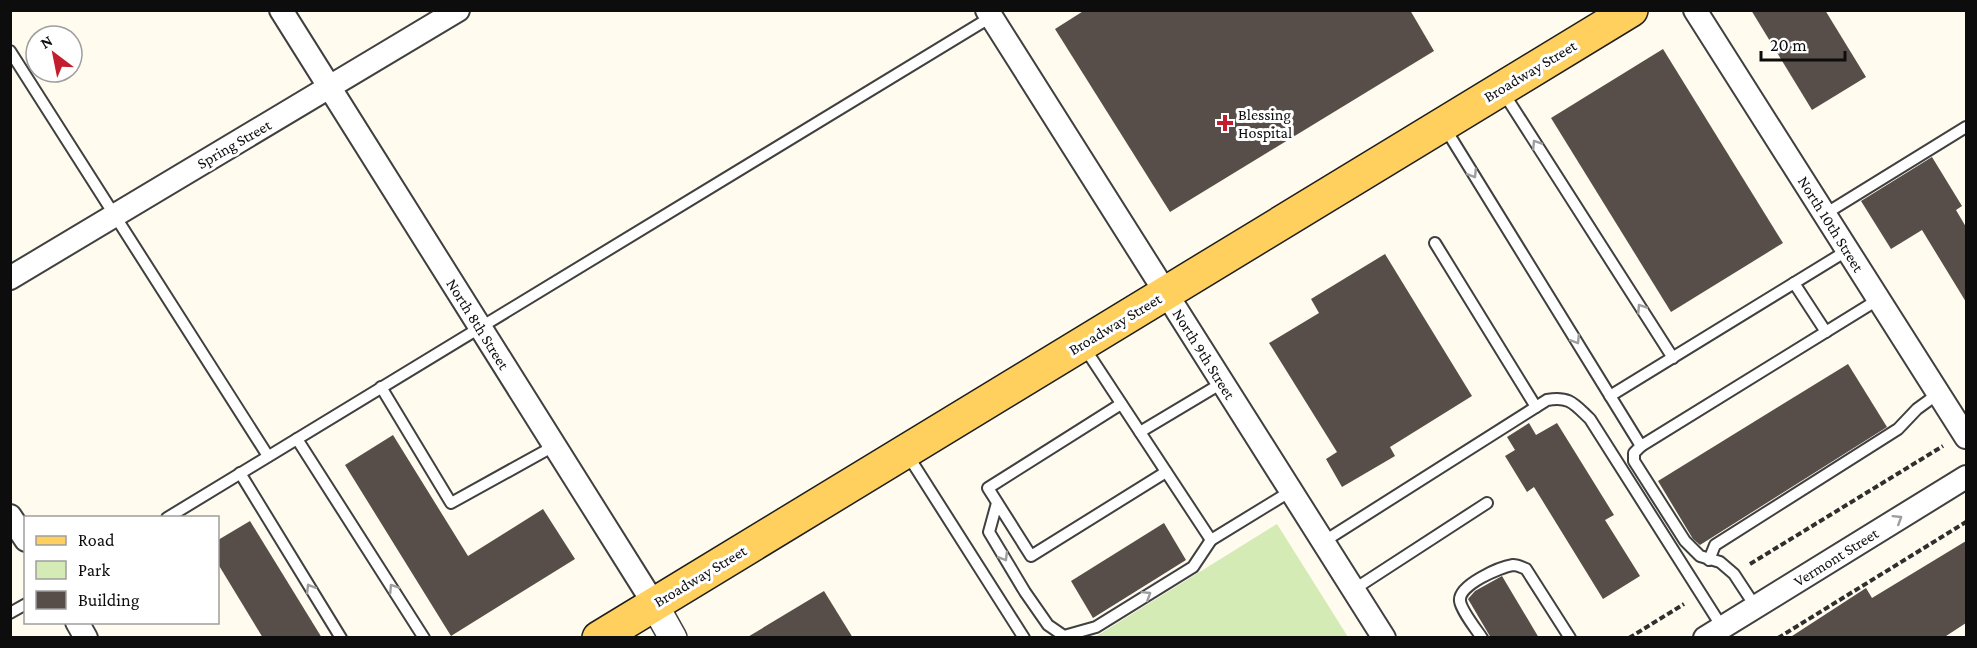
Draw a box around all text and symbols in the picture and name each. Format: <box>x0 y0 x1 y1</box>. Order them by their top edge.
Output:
north arrow <box>24 24 84 84</box>
scale bar <box>1761 24 1845 62</box>
text: N <box>37 32 56 52</box>
text: 20 m <box>1770 35 1807 55</box>
street label: Broadway Street <box>1481 36 1580 106</box>
place label: Blessing Hospital <box>1238 106 1292 142</box>
marker: Blessing Hospital <box>1216 114 1234 132</box>
street label: Spring Street <box>194 116 275 173</box>
one-way arrow <box>1532 140 1544 150</box>
one-way arrow <box>1466 168 1477 179</box>
street label: North 10th Street <box>1795 173 1868 276</box>
street label: North 8th Street <box>443 275 513 373</box>
street label: Broadway Street <box>1066 289 1165 359</box>
one-way arrow <box>1637 304 1649 314</box>
street label: North 9th Street <box>1169 306 1239 403</box>
one-way arrow <box>1568 334 1580 344</box>
one-way arrow <box>1892 514 1902 526</box>
legend <box>24 516 219 624</box>
street label: Vermont Street <box>1791 524 1882 590</box>
text: Road <box>78 530 115 550</box>
street label: Broadway Street <box>651 541 750 611</box>
one-way arrow <box>997 551 1008 561</box>
text: Park <box>78 560 110 580</box>
one-way arrow <box>305 584 317 594</box>
one-way arrow <box>388 584 400 594</box>
text: Building <box>78 590 140 610</box>
one-way arrow <box>1141 590 1151 602</box>

